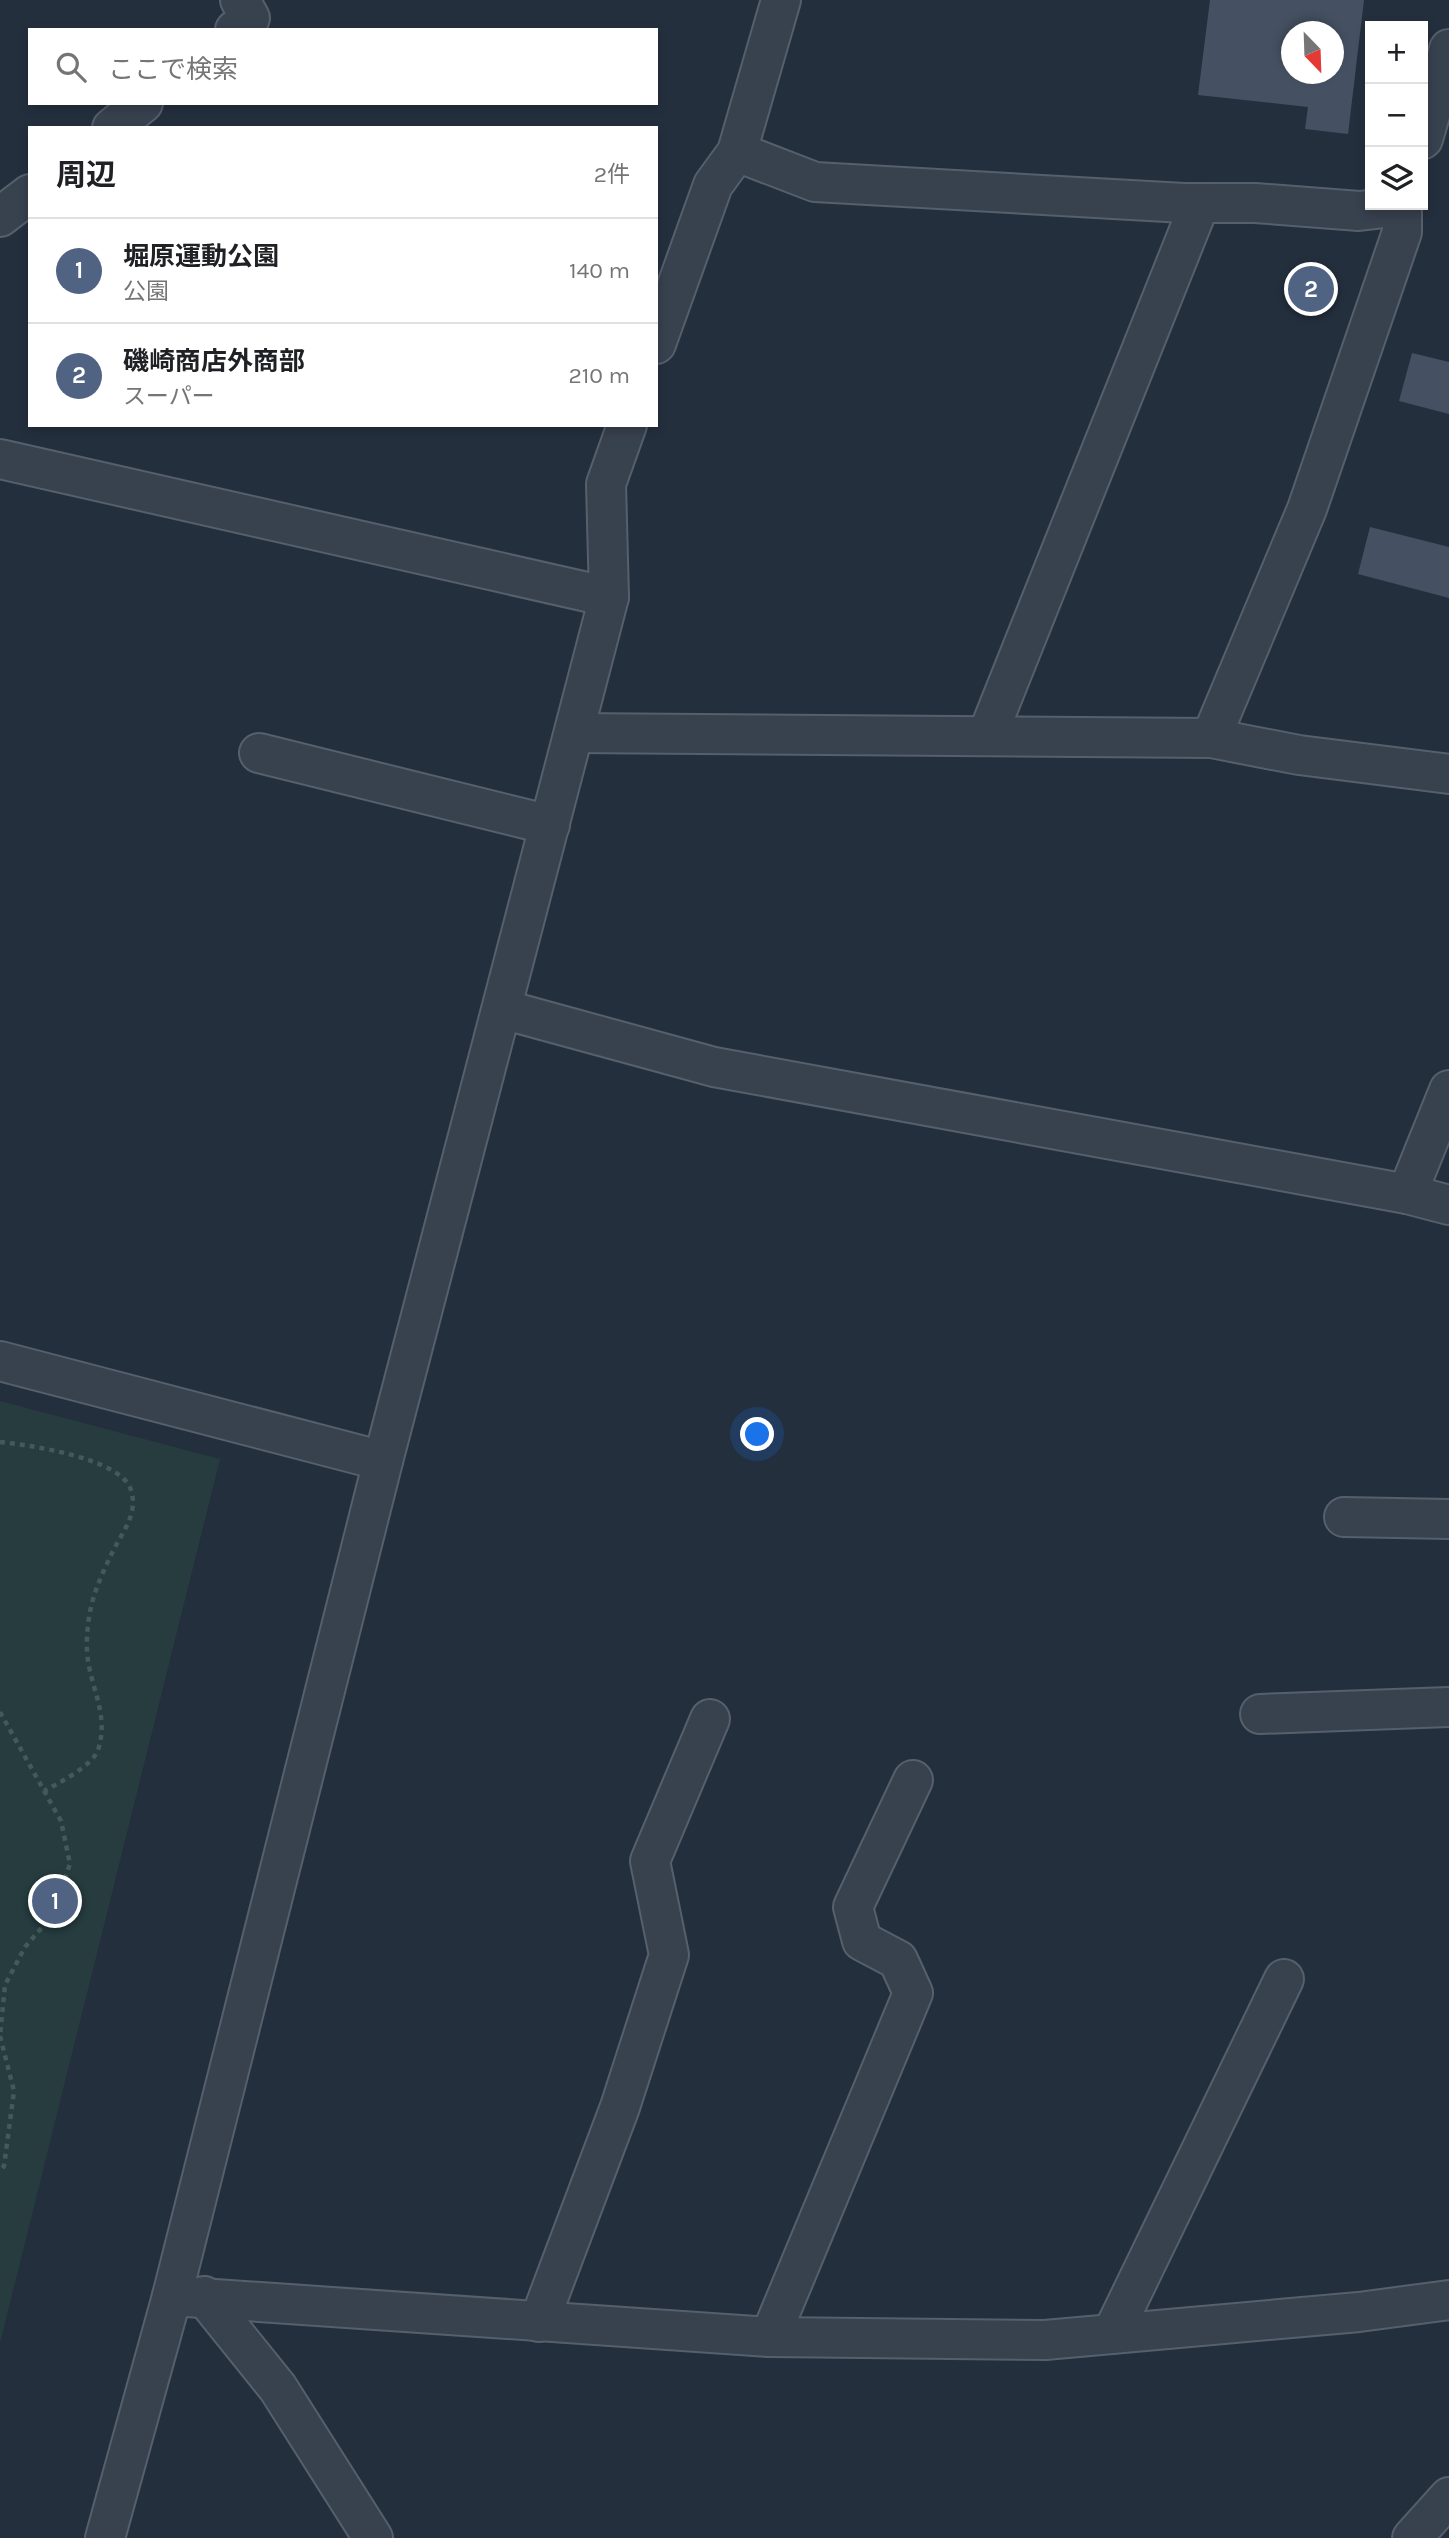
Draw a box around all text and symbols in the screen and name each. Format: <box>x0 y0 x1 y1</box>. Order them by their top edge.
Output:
north arrow <box>1281 21 1344 84</box>
map controls <box>1365 21 1428 210</box>
button: + <box>1365 21 1428 84</box>
search box <box>28 28 658 105</box>
icon: search <box>52 48 90 86</box>
text: ここで検索 <box>108 54 238 85</box>
button: − <box>1365 84 1428 147</box>
button: layers <box>1365 147 1428 210</box>
text: 周辺 <box>56 157 116 193</box>
text: 2件 <box>594 161 630 188</box>
text: 堀原運動公園 <box>123 241 279 272</box>
text: 1 <box>75 257 83 284</box>
text: 140 m <box>569 257 630 284</box>
pin: 2 <box>1288 263 1334 315</box>
text: 公園 <box>123 278 169 305</box>
text: 磯崎商店外商部 <box>123 346 305 377</box>
text: 2 <box>72 362 86 389</box>
text: 210 m <box>568 362 630 389</box>
text: スーパー <box>123 383 215 410</box>
your location <box>740 1417 774 1451</box>
pin: 1 <box>32 1875 78 1927</box>

